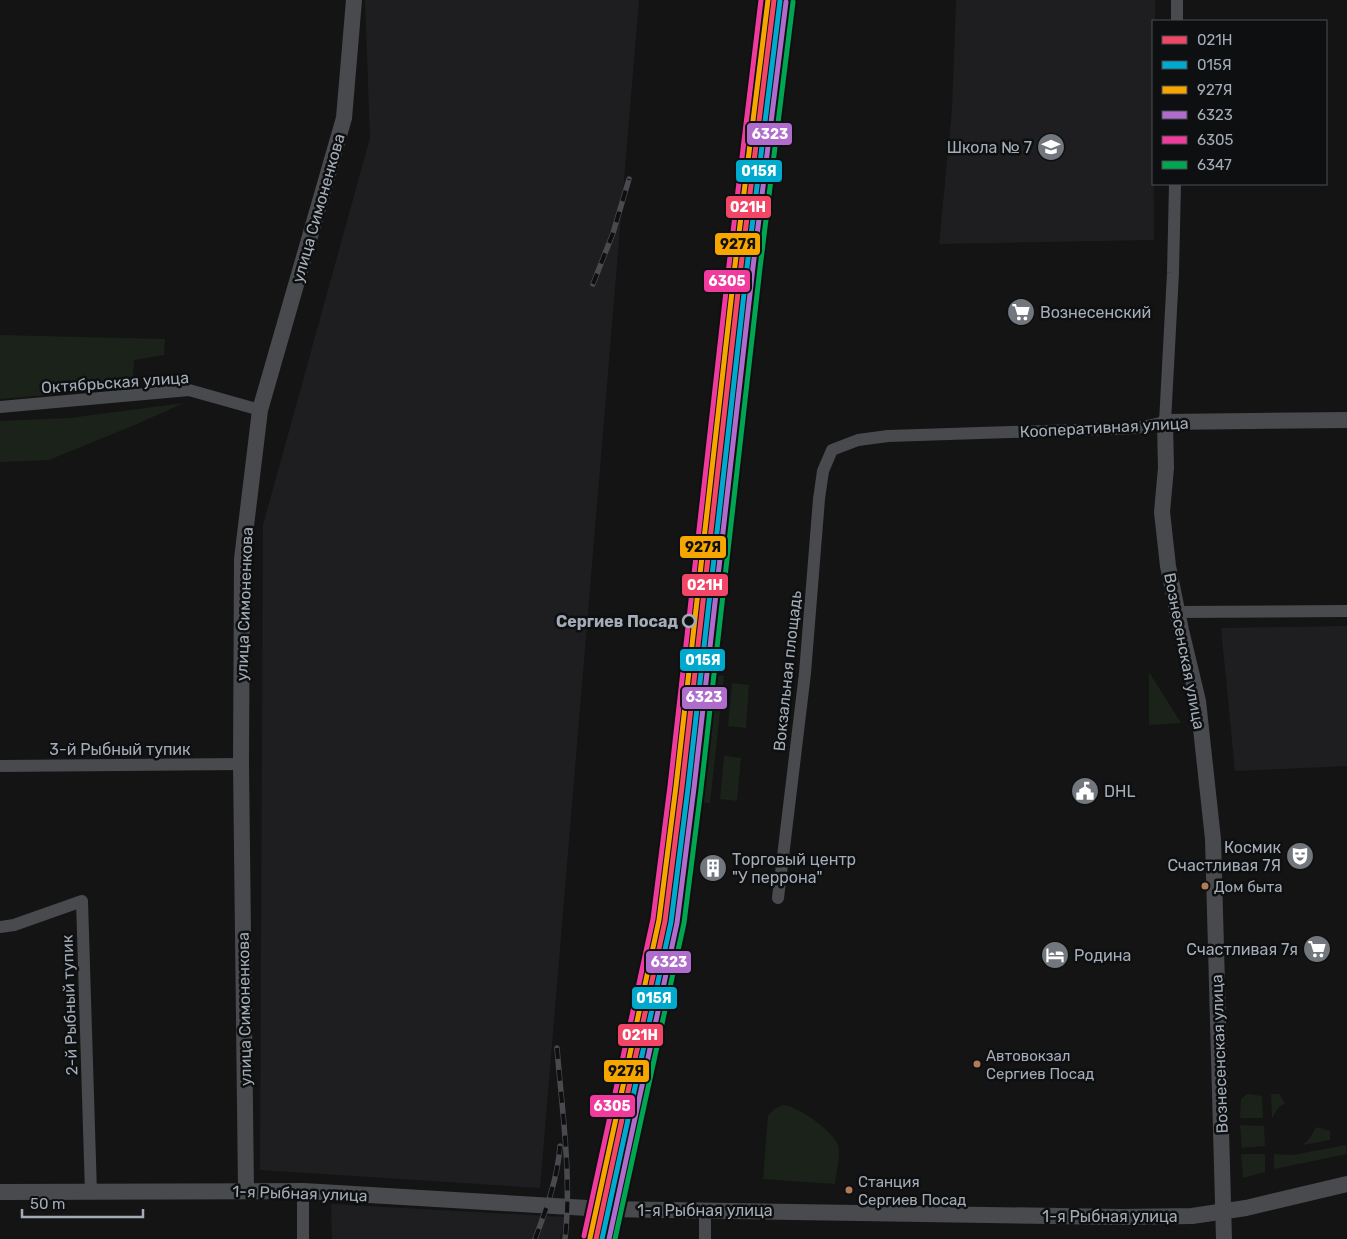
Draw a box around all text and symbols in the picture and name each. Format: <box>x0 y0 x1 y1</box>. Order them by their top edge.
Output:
legend <box>1152 20 1327 185</box>
text: 021Н <box>1197 31 1232 49</box>
text: 015Я <box>1197 56 1232 74</box>
text: 927Я <box>1197 81 1232 99</box>
text: 6323 <box>1197 106 1233 124</box>
line badge: 6323 <box>746 122 793 146</box>
text: 6323 <box>752 126 788 143</box>
street label: улица Симоненкова <box>288 131 349 285</box>
text: 6305 <box>1197 131 1234 149</box>
school or university icon: Школа № 7 <box>1036 132 1066 162</box>
place label: Школа № 7 <box>947 138 1032 157</box>
text: 6347 <box>1197 156 1232 174</box>
line badge: 015Я <box>735 159 783 183</box>
text: 015Я <box>741 163 777 180</box>
line badge: 021Н <box>725 195 772 219</box>
text: 021Н <box>730 199 766 216</box>
line badge: 927Я <box>714 232 761 256</box>
text: 927Я <box>720 236 756 253</box>
line badge: 6305 <box>703 269 751 293</box>
text: 6305 <box>709 273 745 290</box>
supermarket icon: Вознесенский <box>1006 297 1036 327</box>
place label: Вознесенский <box>1040 303 1151 322</box>
street label: Октябрьская улица <box>41 368 190 397</box>
street label: Кооперативная улица <box>1019 414 1189 441</box>
street label: улица Симоненкова <box>232 527 257 681</box>
line badge: 927Я <box>679 535 727 559</box>
text: 927Я <box>685 539 721 556</box>
street label: Вознесенская улица <box>1160 571 1209 731</box>
line badge: 021Н <box>681 573 729 597</box>
text: 021Н <box>687 577 723 594</box>
street label: Вокзальная площадь <box>770 590 805 752</box>
place label: Сергиев Посад <box>556 612 678 631</box>
marker: Сергиев Посад <box>682 614 696 628</box>
line badge: 015Я <box>679 648 726 672</box>
text: 015Я <box>685 652 721 669</box>
line badge: 6323 <box>681 686 728 710</box>
text: 6323 <box>686 689 722 706</box>
street label: 3-й Рыбный тупик <box>49 740 191 759</box>
public building icon: DHL <box>1070 776 1100 806</box>
place label: DHL <box>1104 782 1135 801</box>
place label: Космик Счастливая 7Я <box>1167 838 1281 875</box>
theatre icon: Космик Счастливая 7Я <box>1285 841 1315 871</box>
place label: Торговый центр "У перрона" <box>732 850 856 887</box>
building icon: Торговый центр "У перрона" <box>698 853 728 883</box>
place label: Дом быта <box>1214 878 1282 896</box>
marker: Дом быта <box>1200 881 1210 891</box>
street label: улица Симоненкова <box>234 932 255 1086</box>
street label: 2-й Рыбный тупик <box>58 934 81 1076</box>
supermarket icon: Счастливая 7я <box>1302 934 1332 964</box>
hotel icon: Родина <box>1040 940 1070 970</box>
place label: Счастливая 7я <box>1186 940 1298 959</box>
place label: Родина <box>1074 946 1131 965</box>
line badge: 6323 <box>645 950 692 974</box>
text: 6323 <box>651 954 687 971</box>
street label: Вознесенская улица <box>1207 974 1232 1134</box>
line badge: 015Я <box>631 986 678 1010</box>
text: 015Я <box>636 990 672 1007</box>
line badge: 021Н <box>617 1023 664 1047</box>
text: 021Н <box>622 1027 658 1044</box>
place label: Автовокзал Сергиев Посад <box>986 1047 1094 1083</box>
line badge: 927Я <box>603 1059 650 1083</box>
marker: Автовокзал Сергиев Посад <box>972 1059 982 1069</box>
text: 927Я <box>608 1063 644 1080</box>
line badge: 6305 <box>589 1094 636 1118</box>
text: 6305 <box>594 1098 630 1115</box>
place label: Станция Сергиев Посад <box>858 1173 966 1209</box>
street label: 1-я Рыбная улица <box>232 1182 368 1205</box>
marker: Станция Сергиев Посад <box>844 1185 854 1195</box>
scale bar <box>22 1186 144 1218</box>
text: 50 m <box>30 1195 65 1213</box>
street label: 1-я Рыбная улица <box>637 1201 773 1220</box>
street label: 1-я Рыбная улица <box>1042 1207 1178 1226</box>

